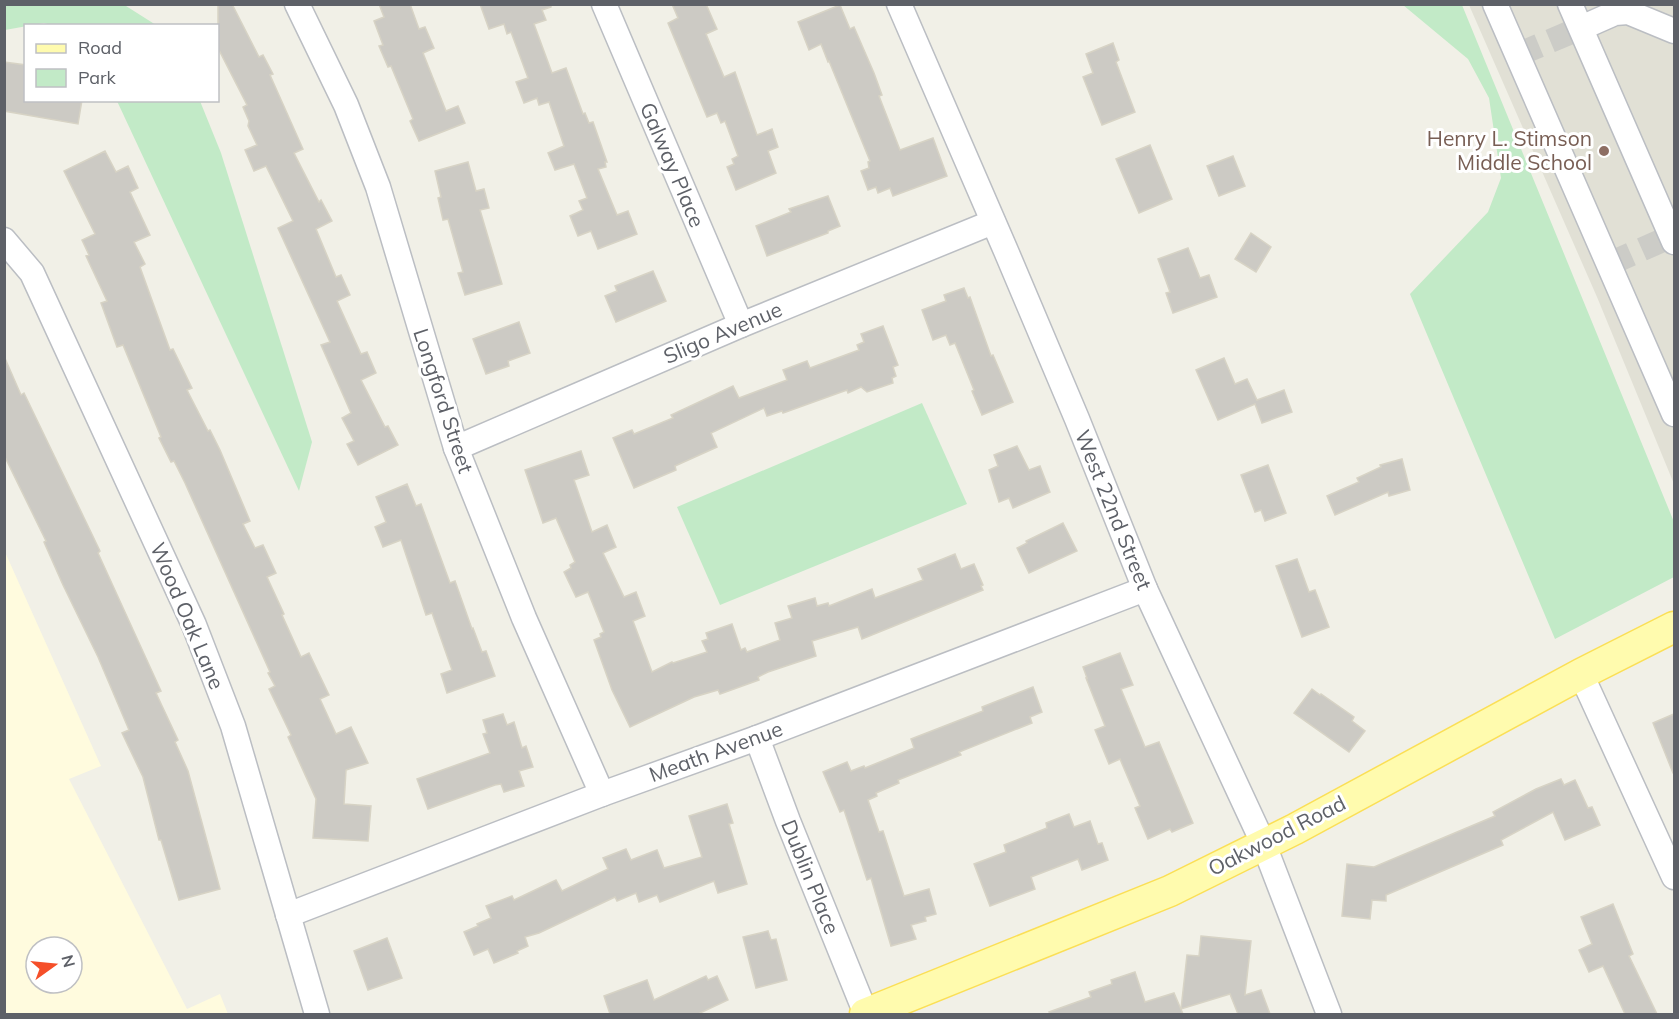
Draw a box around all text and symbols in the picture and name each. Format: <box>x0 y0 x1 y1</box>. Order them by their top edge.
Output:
legend <box>24 24 219 102</box>
text: Road <box>78 36 122 59</box>
text: Park <box>78 66 117 89</box>
street label: Galway Place <box>635 98 711 231</box>
place label: Henry L. Stimson Middle School <box>1427 125 1592 175</box>
marker: Henry L. Stimson Middle School <box>1597 144 1611 158</box>
street label: Sligo Avenue <box>659 295 786 369</box>
street label: Longford Street <box>408 325 480 476</box>
street label: West 22nd Street <box>1070 426 1158 593</box>
street label: Wood Oak Lane <box>145 538 231 693</box>
street label: Meath Avenue <box>645 715 786 787</box>
street label: Oakwood Road <box>1203 789 1350 881</box>
street label: Dublin Place <box>776 816 846 938</box>
north arrow <box>24 935 84 995</box>
text: N <box>57 953 80 970</box>

